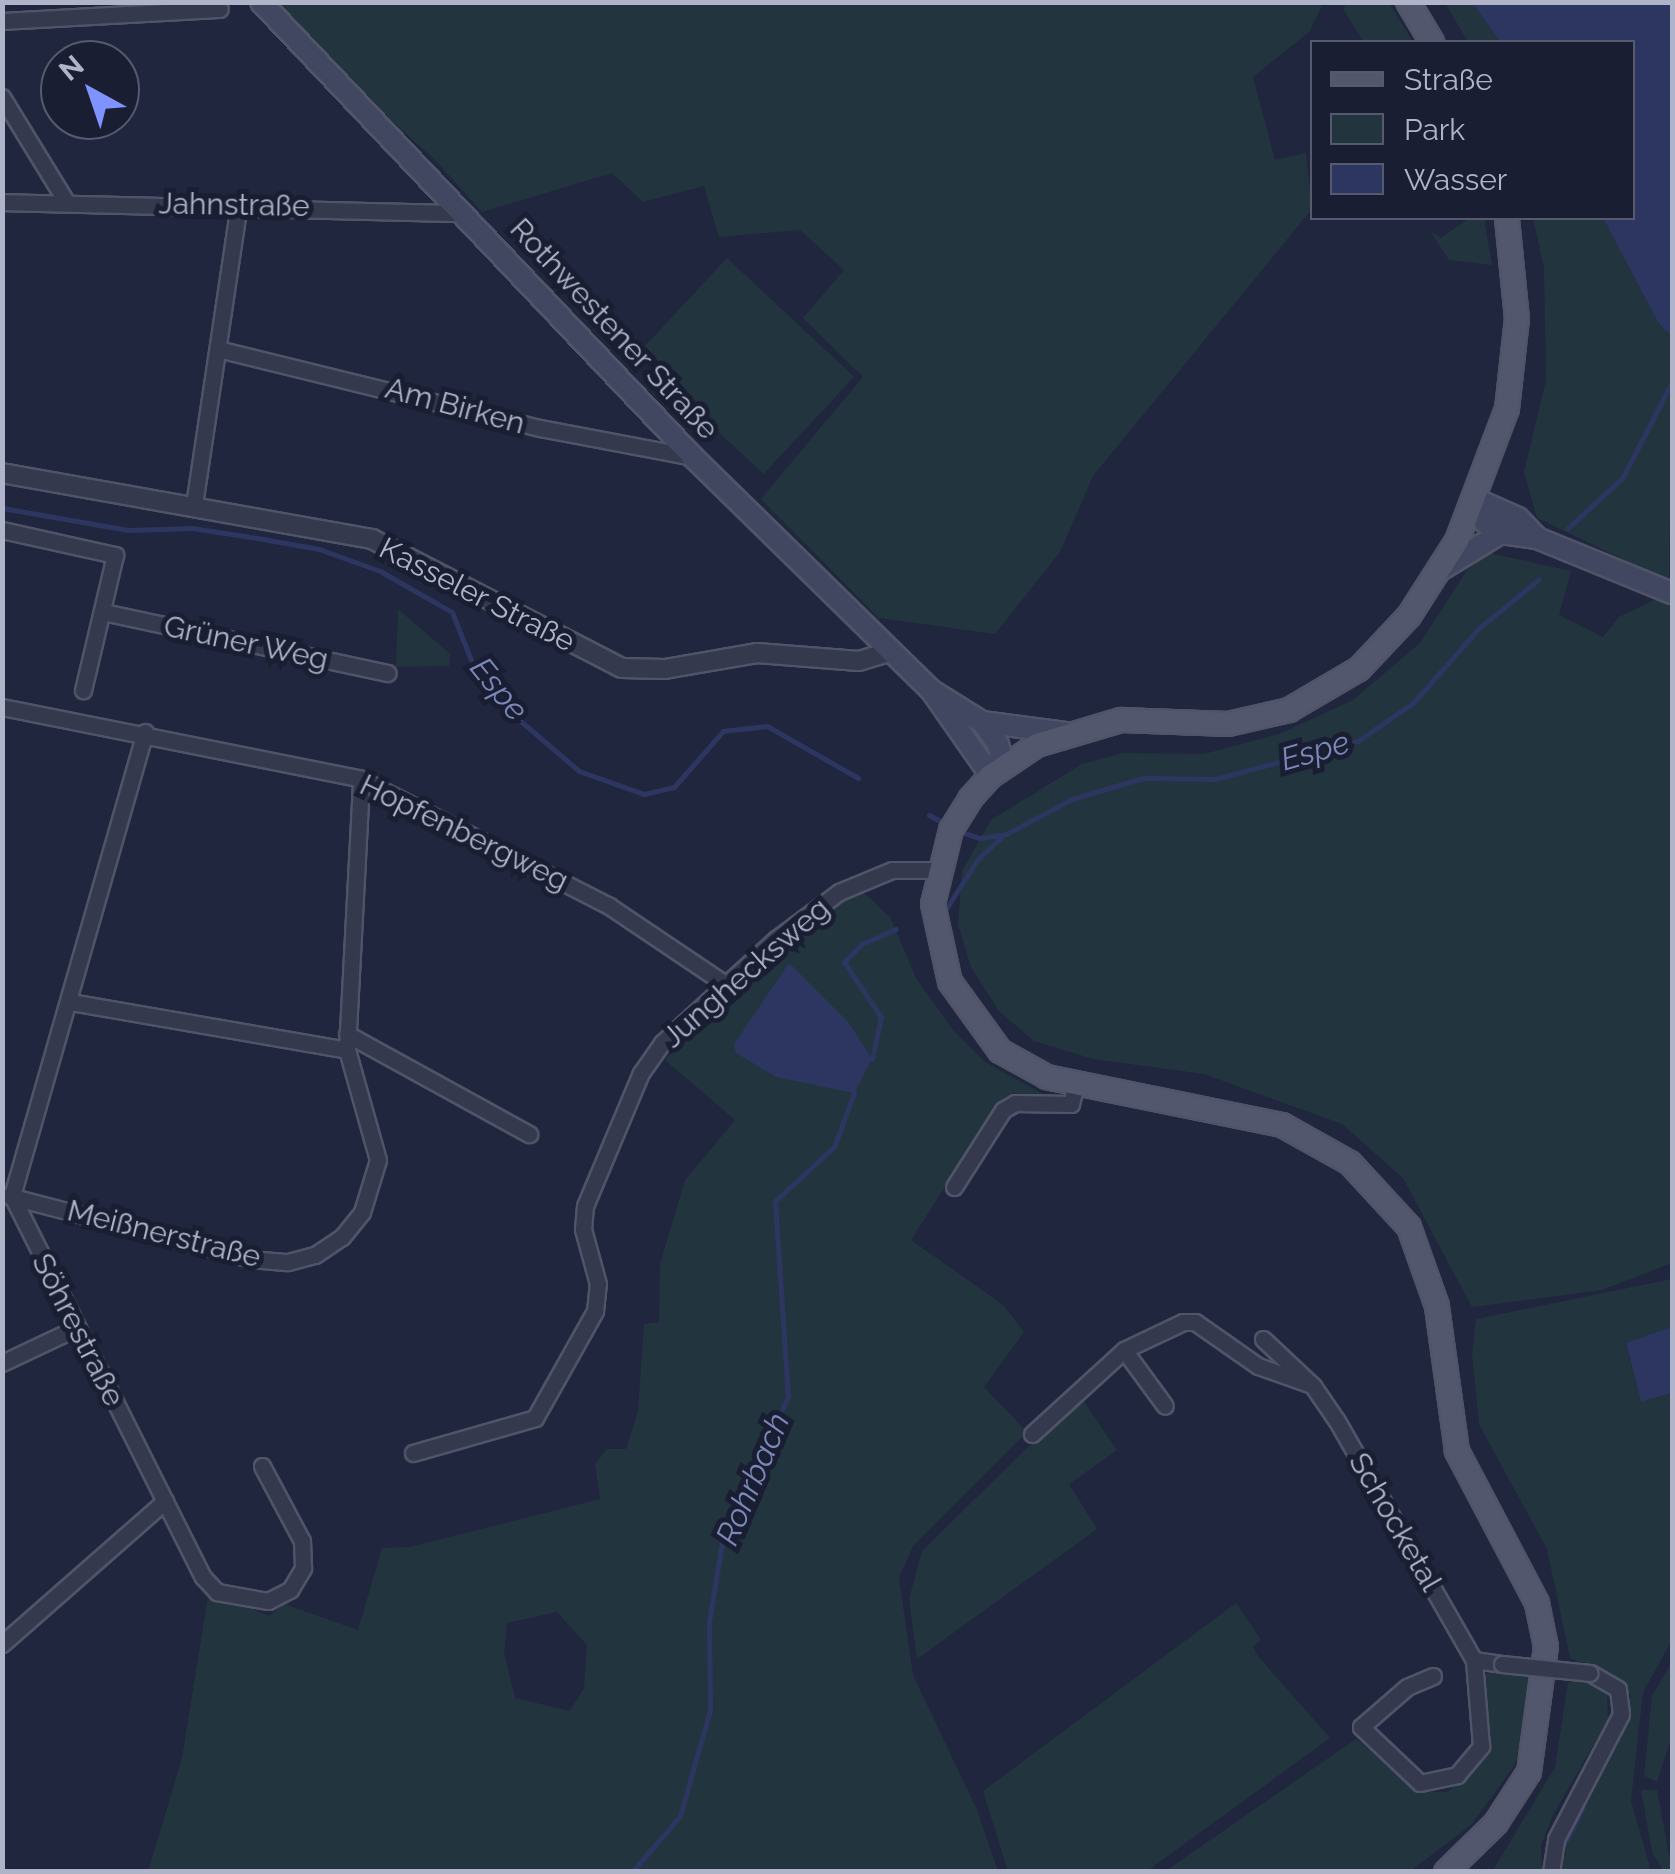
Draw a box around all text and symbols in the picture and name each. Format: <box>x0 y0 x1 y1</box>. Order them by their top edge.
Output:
north arrow <box>40 40 140 140</box>
legend <box>1310 40 1635 220</box>
text: N <box>53 49 90 88</box>
text: Straße <box>1404 62 1493 97</box>
text: Park <box>1404 112 1465 147</box>
text: Wasser <box>1404 162 1507 197</box>
street label: Jahnstraße <box>158 186 310 224</box>
street label: Rothwestener Straße <box>502 211 726 447</box>
street label: Am Birken <box>381 370 529 442</box>
street label: Kasseler Straße <box>373 530 581 660</box>
street label: Grüner Weg <box>160 608 332 678</box>
water label: Espe <box>462 650 536 728</box>
water label: Espe <box>1276 723 1354 779</box>
street label: Hopfenbergweg <box>354 767 574 899</box>
street label: Junghecksweg <box>655 891 837 1055</box>
street label: Meißnerstraße <box>64 1193 264 1275</box>
street label: Söhrestraße <box>24 1248 132 1412</box>
water label: Rohrbach <box>708 1407 798 1551</box>
street label: Schocketal <box>1341 1446 1449 1598</box>

